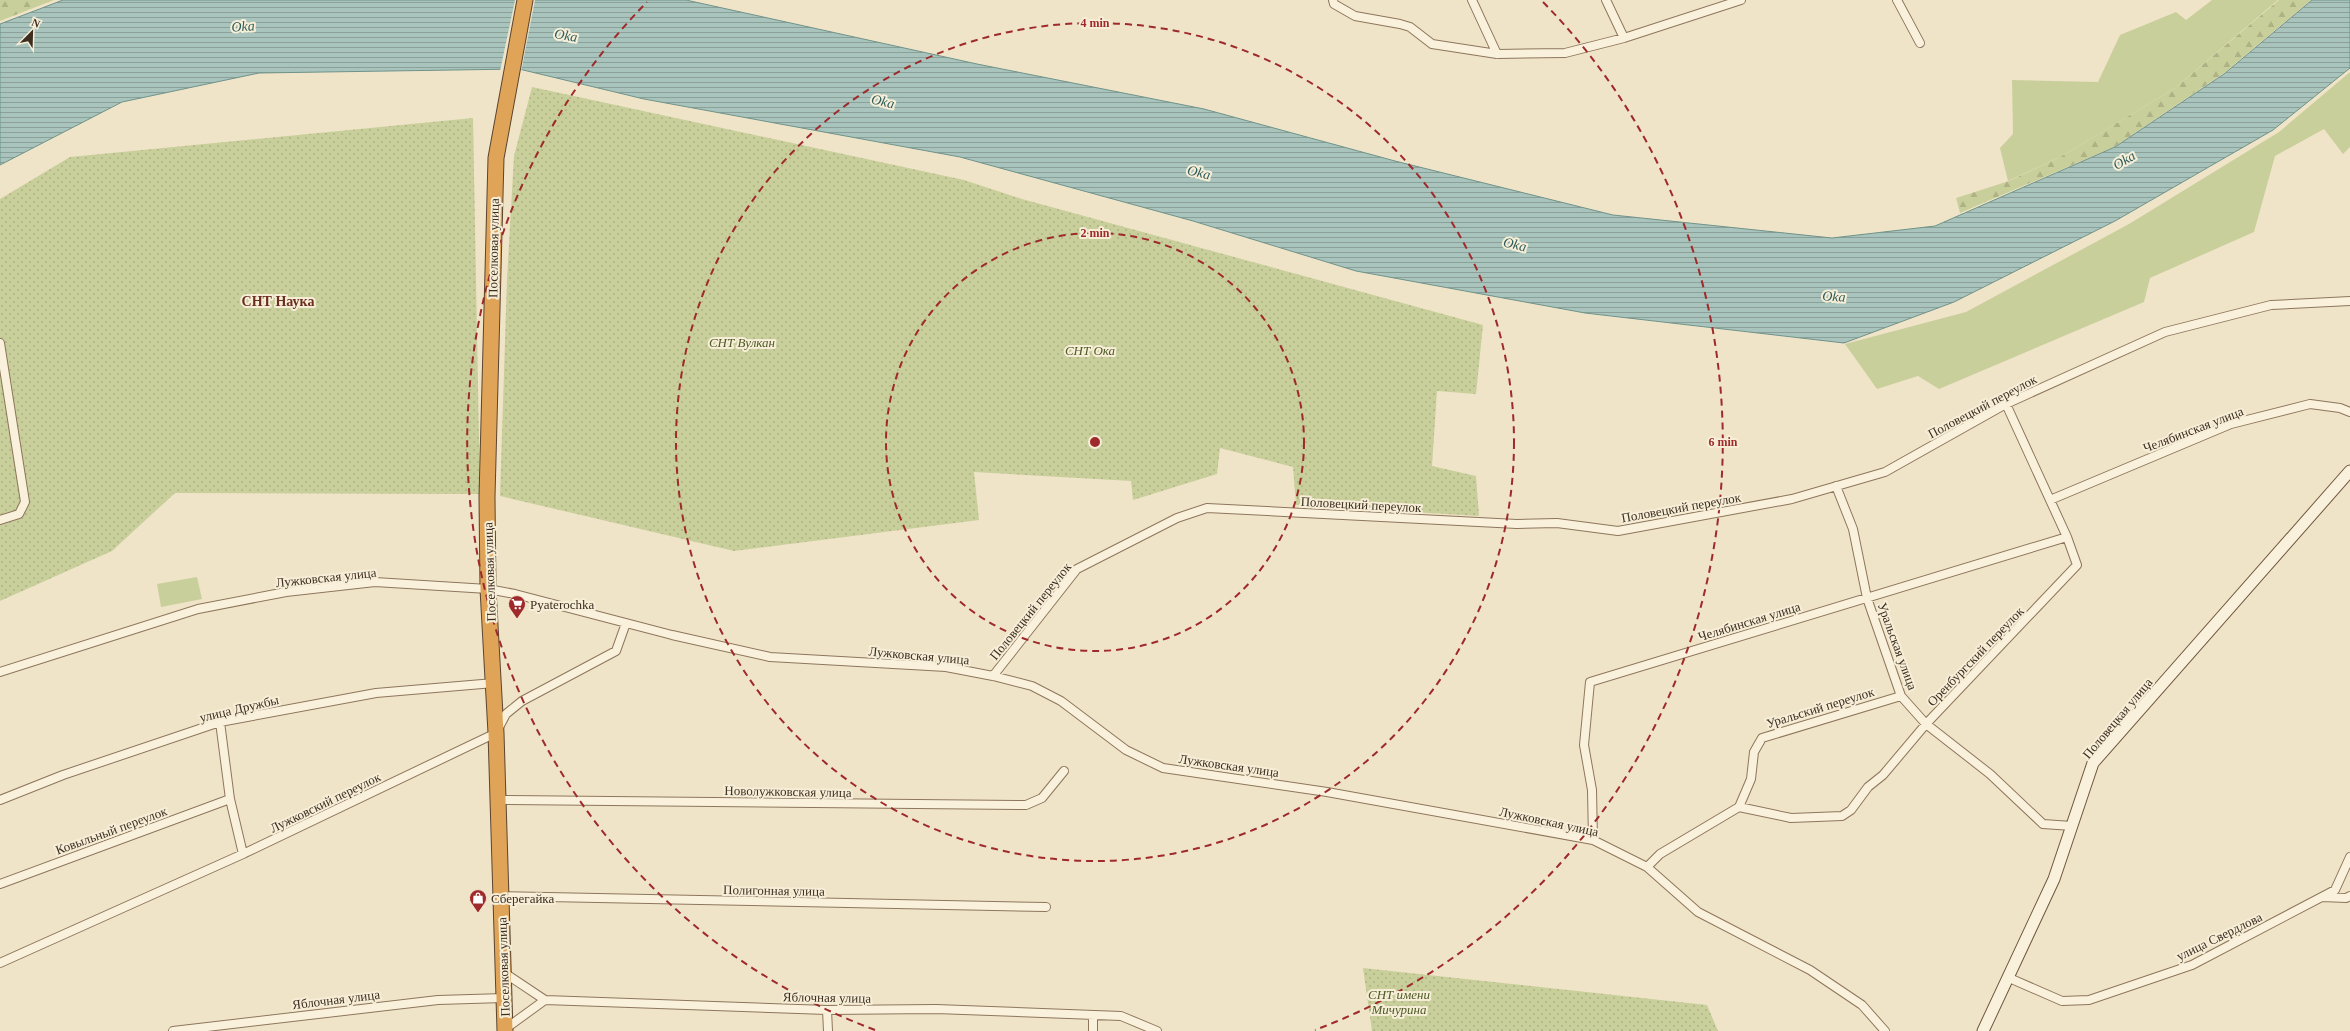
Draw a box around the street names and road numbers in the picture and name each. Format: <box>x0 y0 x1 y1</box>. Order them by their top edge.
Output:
street label: Поселковая улица <box>485 198 502 298</box>
street label: Половецкий переулок <box>1925 371 2040 441</box>
street label: Челябинская улица <box>2141 403 2246 455</box>
street label: Половецкий переулок <box>1620 489 1743 525</box>
street label: Половецкий переулок <box>1300 494 1422 515</box>
street label: Поселковая улица <box>480 522 499 622</box>
street label: Половецкий переулок <box>987 559 1075 663</box>
street label: Лужковская улица <box>275 565 377 590</box>
street label: Челябинская улица <box>1696 599 1802 644</box>
street label: Уральская улица <box>1875 600 1920 692</box>
street label: Оренбургский переулок <box>1924 603 2027 709</box>
street label: Лужковская улица <box>868 644 970 667</box>
street label: Половецкая улица <box>2079 675 2156 762</box>
street label: Уральский переулок <box>1764 684 1877 731</box>
street label: улица Дружбы <box>198 692 281 725</box>
street label: Лужковская улица <box>1178 751 1280 780</box>
street label: Лужковский переулок <box>267 769 384 836</box>
street label: Новолужковская улица <box>724 783 852 800</box>
street label: Ковыльный переулок <box>53 803 170 858</box>
street label: Лужковская улица <box>1498 804 1600 839</box>
street label: Полигонная улица <box>723 882 825 899</box>
street label: улица Свердлова <box>2174 909 2265 964</box>
street label: Поселковая улица <box>494 917 513 1017</box>
street label: Яблочная улица <box>291 987 381 1012</box>
street label: Яблочная улица <box>783 989 871 1006</box>

